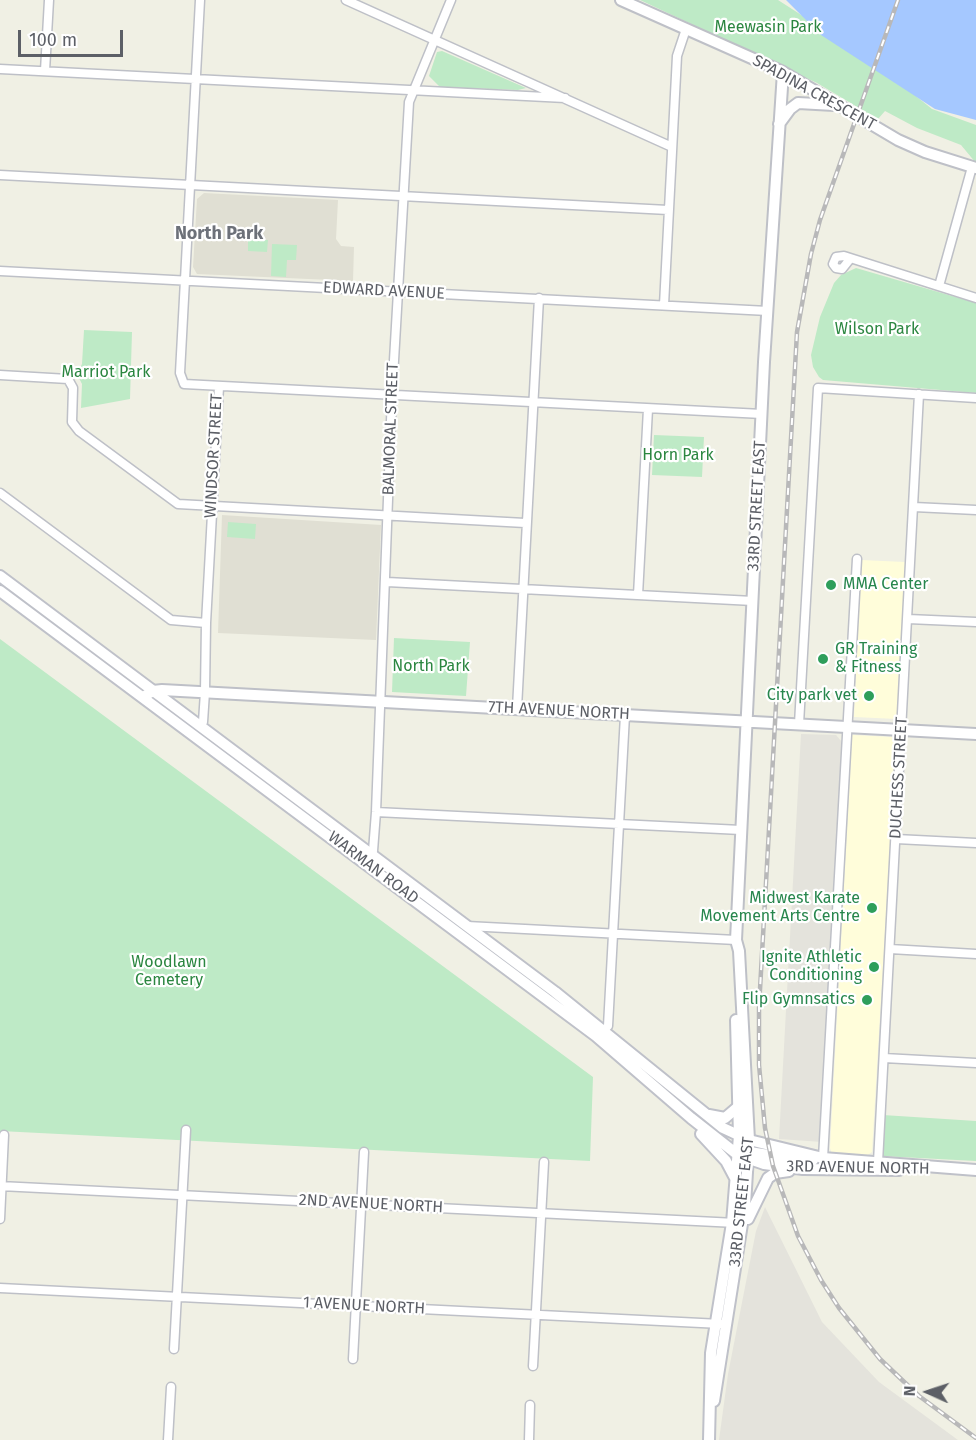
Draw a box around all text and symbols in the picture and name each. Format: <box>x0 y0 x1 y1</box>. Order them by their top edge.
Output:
scale bar <box>21 18 126 56</box>
park label: Meewasin Park <box>715 18 821 38</box>
text: 100 m <box>29 29 77 51</box>
street label: SPADINA CRESCENT <box>749 51 879 135</box>
district label: North Park <box>175 223 263 245</box>
street label: EDWARD AVENUE <box>323 278 445 304</box>
park label: Wilson Park <box>835 320 919 340</box>
street label: BALMORAL STREET <box>379 362 403 496</box>
park label: Marriot Park <box>62 363 150 383</box>
street label: WINDSOR STREET <box>201 393 227 519</box>
street label: 33RD STREET EAST <box>744 440 770 572</box>
park label: Horn Park <box>642 446 714 466</box>
place label: MMA Center <box>843 575 928 595</box>
marker: MMA Center <box>824 578 838 592</box>
place label: GR Training & Fitness <box>835 640 917 678</box>
marker: GR Training & Fitness <box>816 652 830 666</box>
park label: North Park <box>392 657 470 677</box>
place label: City park vet <box>767 686 857 706</box>
marker: City park vet <box>862 689 876 703</box>
street label: 7TH AVENUE NORTH <box>488 698 630 724</box>
street label: DUCHESS STREET <box>886 716 912 840</box>
street label: WARMAN ROAD <box>324 828 422 908</box>
place label: Midwest Karate Movement Arts Centre <box>700 889 860 927</box>
marker: Midwest Karate Movement Arts Centre <box>865 901 879 915</box>
place label: Ignite Athletic Conditioning <box>761 948 862 986</box>
park label: Woodlawn Cemetery <box>131 953 207 991</box>
marker: Ignite Athletic Conditioning <box>867 960 881 974</box>
place label: Flip Gymnsatics <box>742 990 855 1010</box>
marker: Flip Gymnsatics <box>860 993 874 1007</box>
street label: 33RD STREET EAST <box>726 1136 758 1268</box>
street label: 3RD AVENUE NORTH <box>786 1157 930 1179</box>
street label: 2ND AVENUE NORTH <box>298 1191 444 1217</box>
street label: 1 AVENUE NORTH <box>302 1293 426 1319</box>
north arrow <box>898 1362 958 1422</box>
text: N <box>900 1385 919 1397</box>

